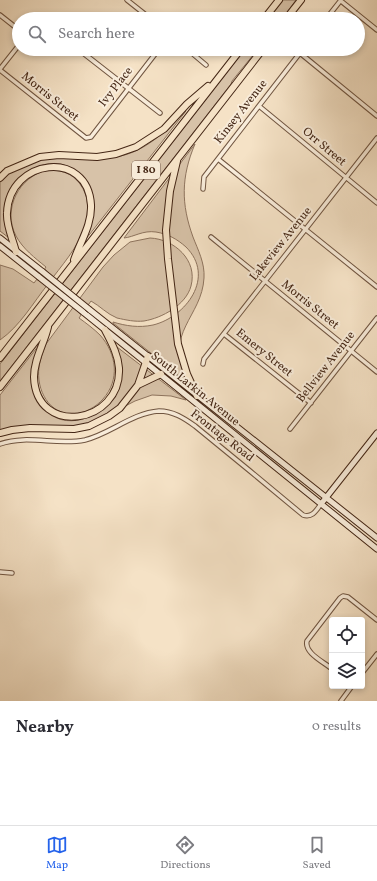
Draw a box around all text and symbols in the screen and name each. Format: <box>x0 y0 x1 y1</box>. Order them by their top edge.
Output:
search box <box>12 12 365 56</box>
icon: search <box>26 23 48 45</box>
text: Search here <box>58 24 135 45</box>
street label: Ivy Place <box>95 63 137 110</box>
street label: Morris Street <box>18 69 82 125</box>
street label: Kinsey Avenue <box>211 76 271 147</box>
street label: Orr Street <box>299 124 349 170</box>
road number: I 80 <box>132 161 160 179</box>
street label: Lakeview Avenue <box>246 203 316 284</box>
street label: Morris Street <box>278 277 342 333</box>
street label: Emery Street <box>232 325 296 381</box>
street label: Bellview Avenue <box>293 328 359 406</box>
street label: South Larkin Avenue <box>147 348 243 430</box>
street label: Frontage Road <box>187 406 257 466</box>
map controls <box>329 617 365 689</box>
button: locate <box>329 617 365 653</box>
button: layers <box>329 653 365 689</box>
text: Nearby <box>16 716 74 739</box>
text: 0 results <box>312 718 361 736</box>
tab: Map <box>46 834 68 873</box>
tab: Directions <box>160 834 211 873</box>
tab: Saved <box>303 834 331 873</box>

